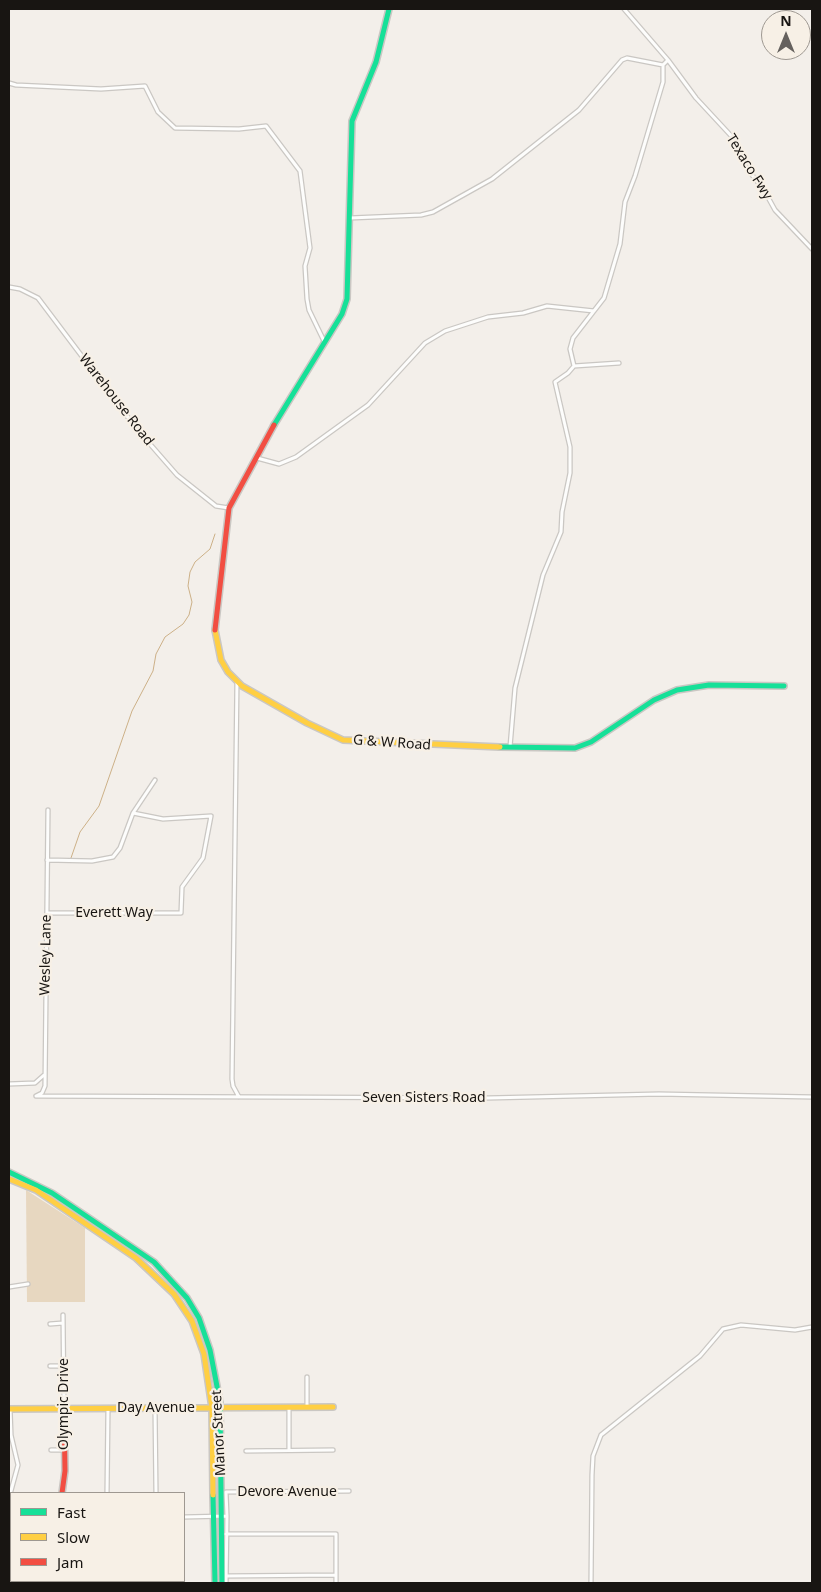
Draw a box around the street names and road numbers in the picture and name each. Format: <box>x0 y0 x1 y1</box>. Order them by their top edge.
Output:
street label: Texaco Fwy <box>722 131 776 203</box>
street label: Warehouse Road <box>75 351 157 449</box>
street label: G & W Road <box>352 732 432 754</box>
street label: Everett Way <box>75 905 153 921</box>
street label: Wesley Lane <box>37 914 55 996</box>
street label: Seven Sisters Road <box>362 1090 486 1106</box>
street label: Olympic Drive <box>56 1358 72 1450</box>
street label: Manor Street <box>208 1390 230 1476</box>
street label: Day Avenue <box>117 1400 195 1416</box>
street label: Devore Avenue <box>237 1484 337 1500</box>

